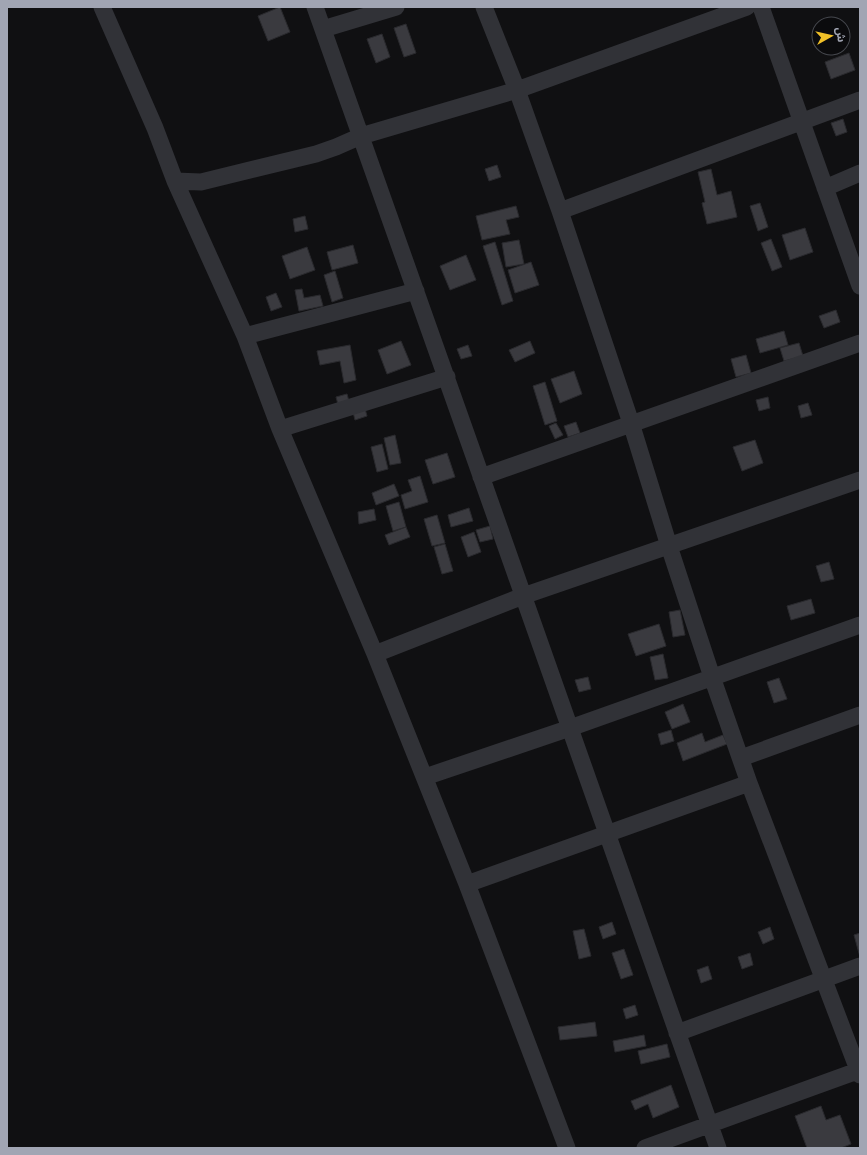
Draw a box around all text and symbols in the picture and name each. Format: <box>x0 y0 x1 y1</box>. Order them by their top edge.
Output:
north arrow <box>811 16 851 56</box>
text: ش <box>833 26 848 43</box>

